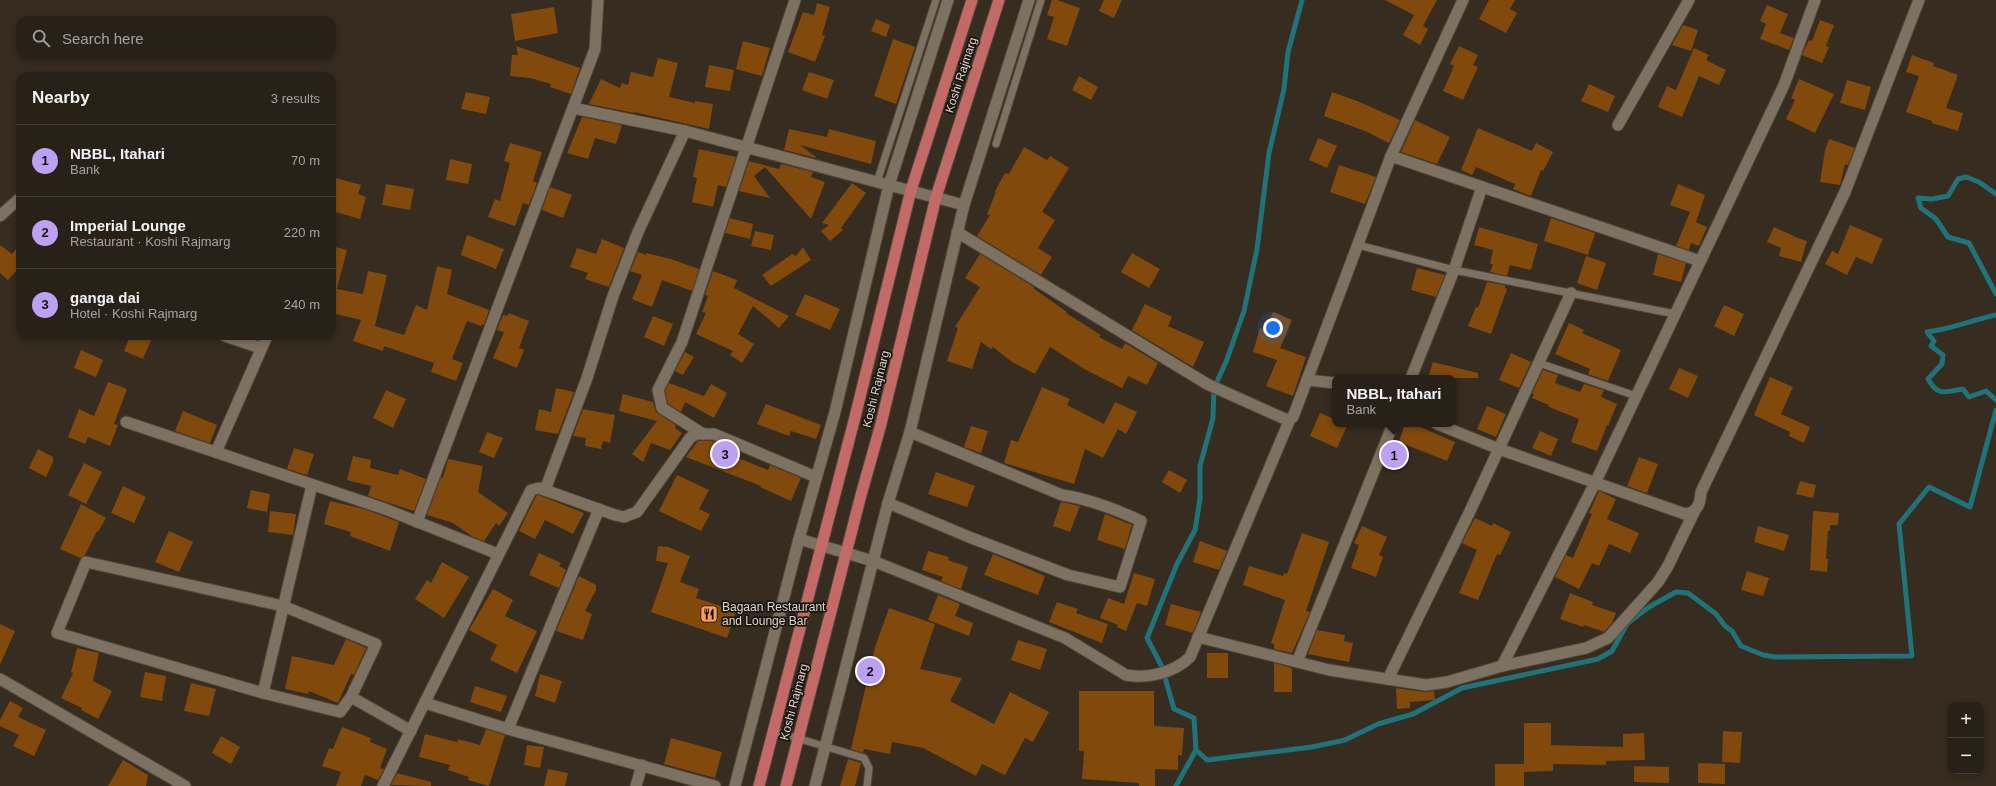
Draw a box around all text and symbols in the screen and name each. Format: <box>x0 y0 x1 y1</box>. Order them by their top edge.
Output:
search box <box>16 16 336 60</box>
icon: search <box>30 27 52 49</box>
text: Search here <box>62 30 144 47</box>
street label: Koshi Rajmarg <box>942 35 980 115</box>
text: Nearby <box>32 88 90 107</box>
text: 3 results <box>271 91 320 106</box>
text: NBBL, Itahari <box>70 145 165 162</box>
text: 1 <box>41 153 49 168</box>
text: 70 m <box>291 153 320 168</box>
text: Bank <box>70 162 100 177</box>
text: Imperial Lounge <box>70 217 186 234</box>
text: 2 <box>41 225 49 240</box>
text: 220 m <box>284 225 320 240</box>
text: Restaurant · Koshi Rajmarg <box>70 234 230 249</box>
text: ganga dai <box>70 289 140 306</box>
text: 3 <box>41 297 49 312</box>
text: 240 m <box>284 297 320 312</box>
text: Hotel · Koshi Rajmarg <box>70 306 197 321</box>
your location <box>1263 318 1283 338</box>
street label: Koshi Rajmarg <box>860 349 892 429</box>
popup <box>1332 375 1456 427</box>
text: NBBL, Itahari <box>1346 385 1442 402</box>
text: Bank <box>1346 402 1376 417</box>
pin: 3 <box>712 439 738 469</box>
pin: 1 <box>1381 440 1407 470</box>
place label: Bagaan Restaurant and Lounge Bar <box>722 600 826 628</box>
restaurant icon: Bagaan Restaurant and Lounge Bar <box>699 604 719 624</box>
pin: 2 <box>857 656 883 686</box>
street label: Koshi Rajmarg <box>777 662 811 742</box>
map controls <box>1948 702 1984 774</box>
button: + <box>1948 702 1984 738</box>
button: − <box>1948 738 1984 774</box>

